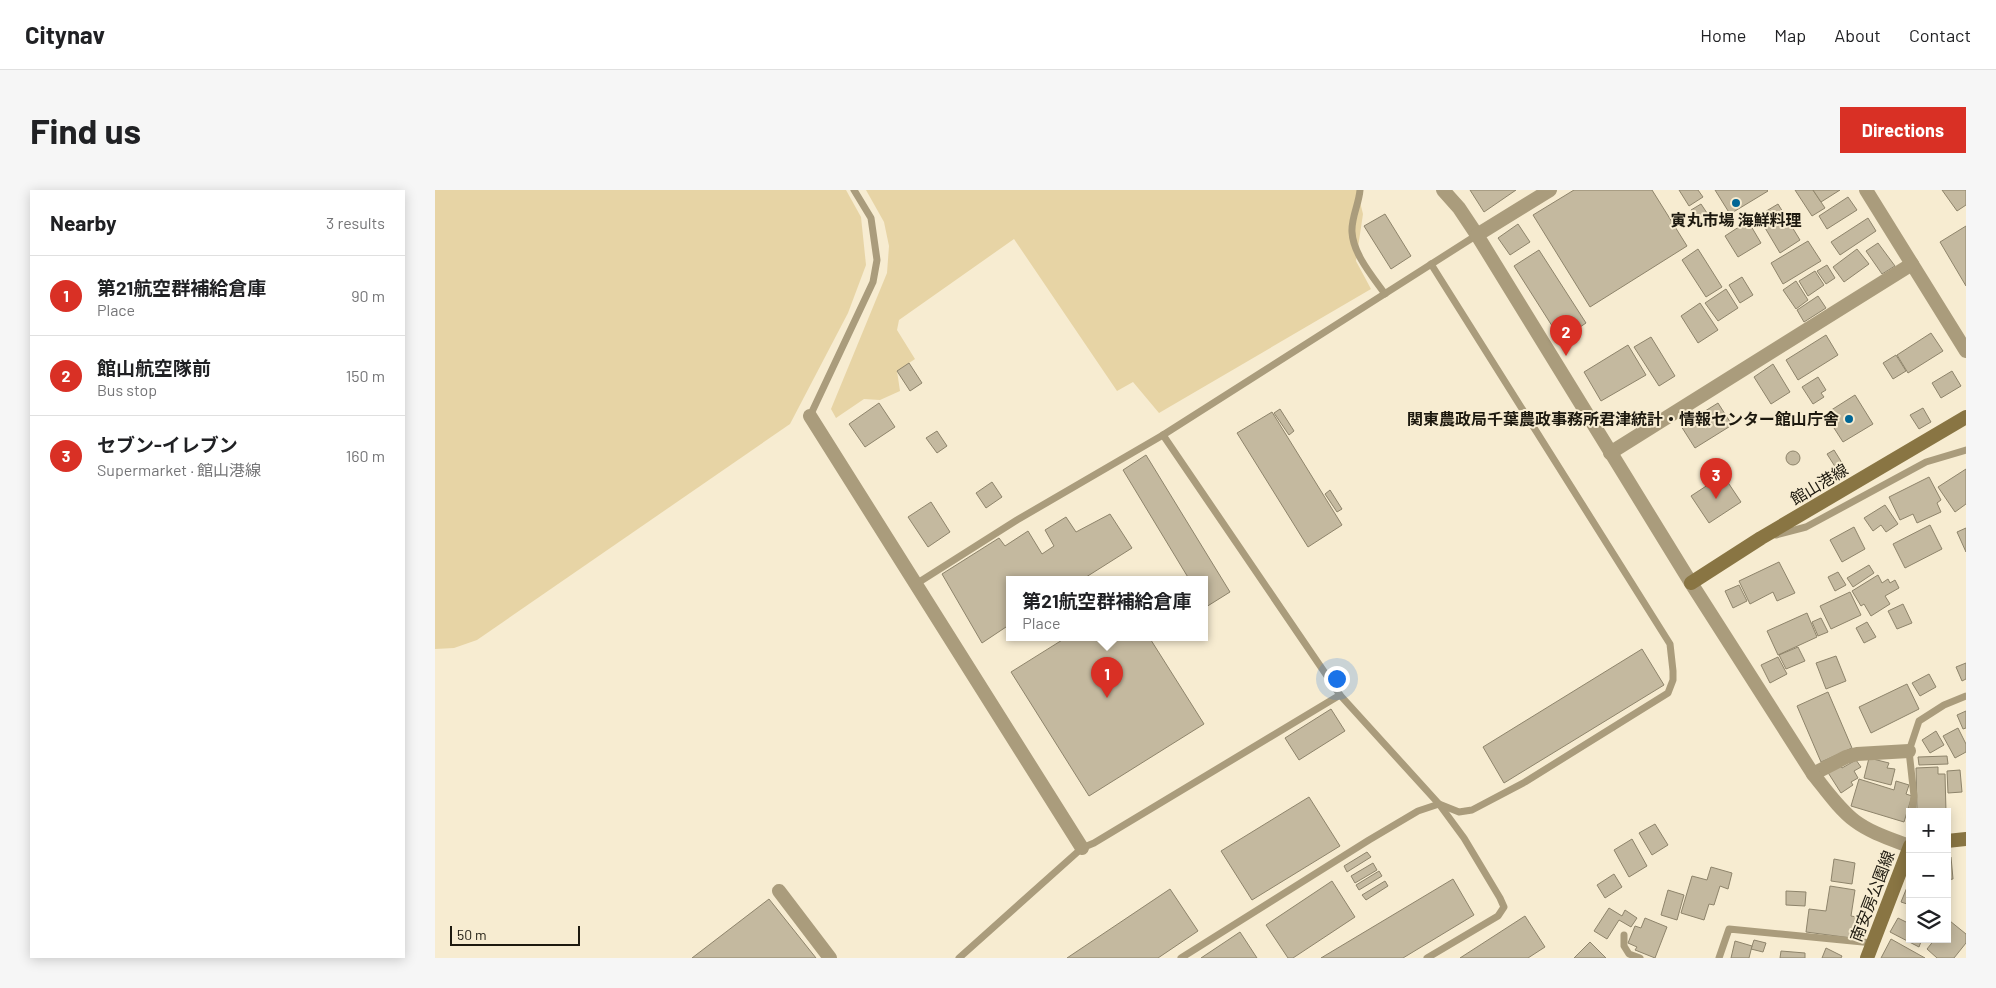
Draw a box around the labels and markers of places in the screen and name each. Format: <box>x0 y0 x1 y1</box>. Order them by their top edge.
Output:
marker: 寅丸市場 海鮮料理 <box>1730 197 1742 209</box>
place label: 寅丸市場 海鮮料理 <box>1670 210 1802 229</box>
pin: 2 <box>1550 315 1582 356</box>
place label: 関東農政局千葉農政事務所君津統計・情報センター館山庁舎 <box>1407 409 1839 428</box>
marker: 関東農政局千葉農政事務所君津統計・情報センター館山庁舎 <box>1843 413 1855 425</box>
pin: 3 <box>1700 458 1732 499</box>
pin: 1 <box>1091 657 1123 698</box>

